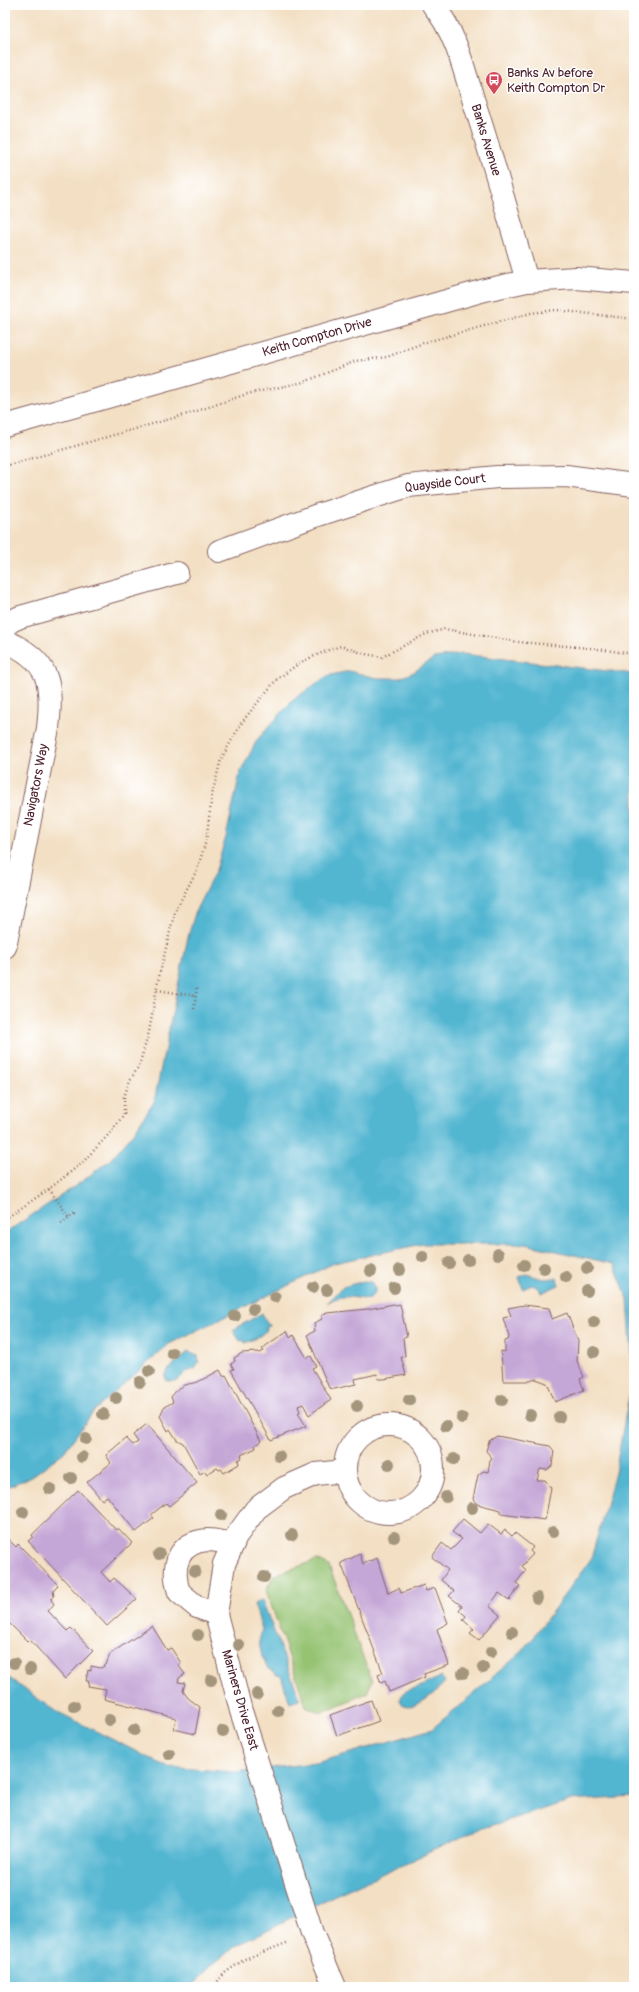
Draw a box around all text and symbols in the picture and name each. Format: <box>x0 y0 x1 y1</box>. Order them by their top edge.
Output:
place label: Banks Av before Keith Compton Dr <box>507 65 605 96</box>
bus stop icon: Banks Av before Keith Compton Dr <box>484 70 504 95</box>
street label: Banks Avenue <box>467 102 505 178</box>
street label: Keith Compton Drive <box>260 314 374 360</box>
street label: Quayside Court <box>404 470 487 496</box>
street label: Navigators Way <box>20 742 52 827</box>
street label: Mariners Drive East <box>218 1648 262 1753</box>

